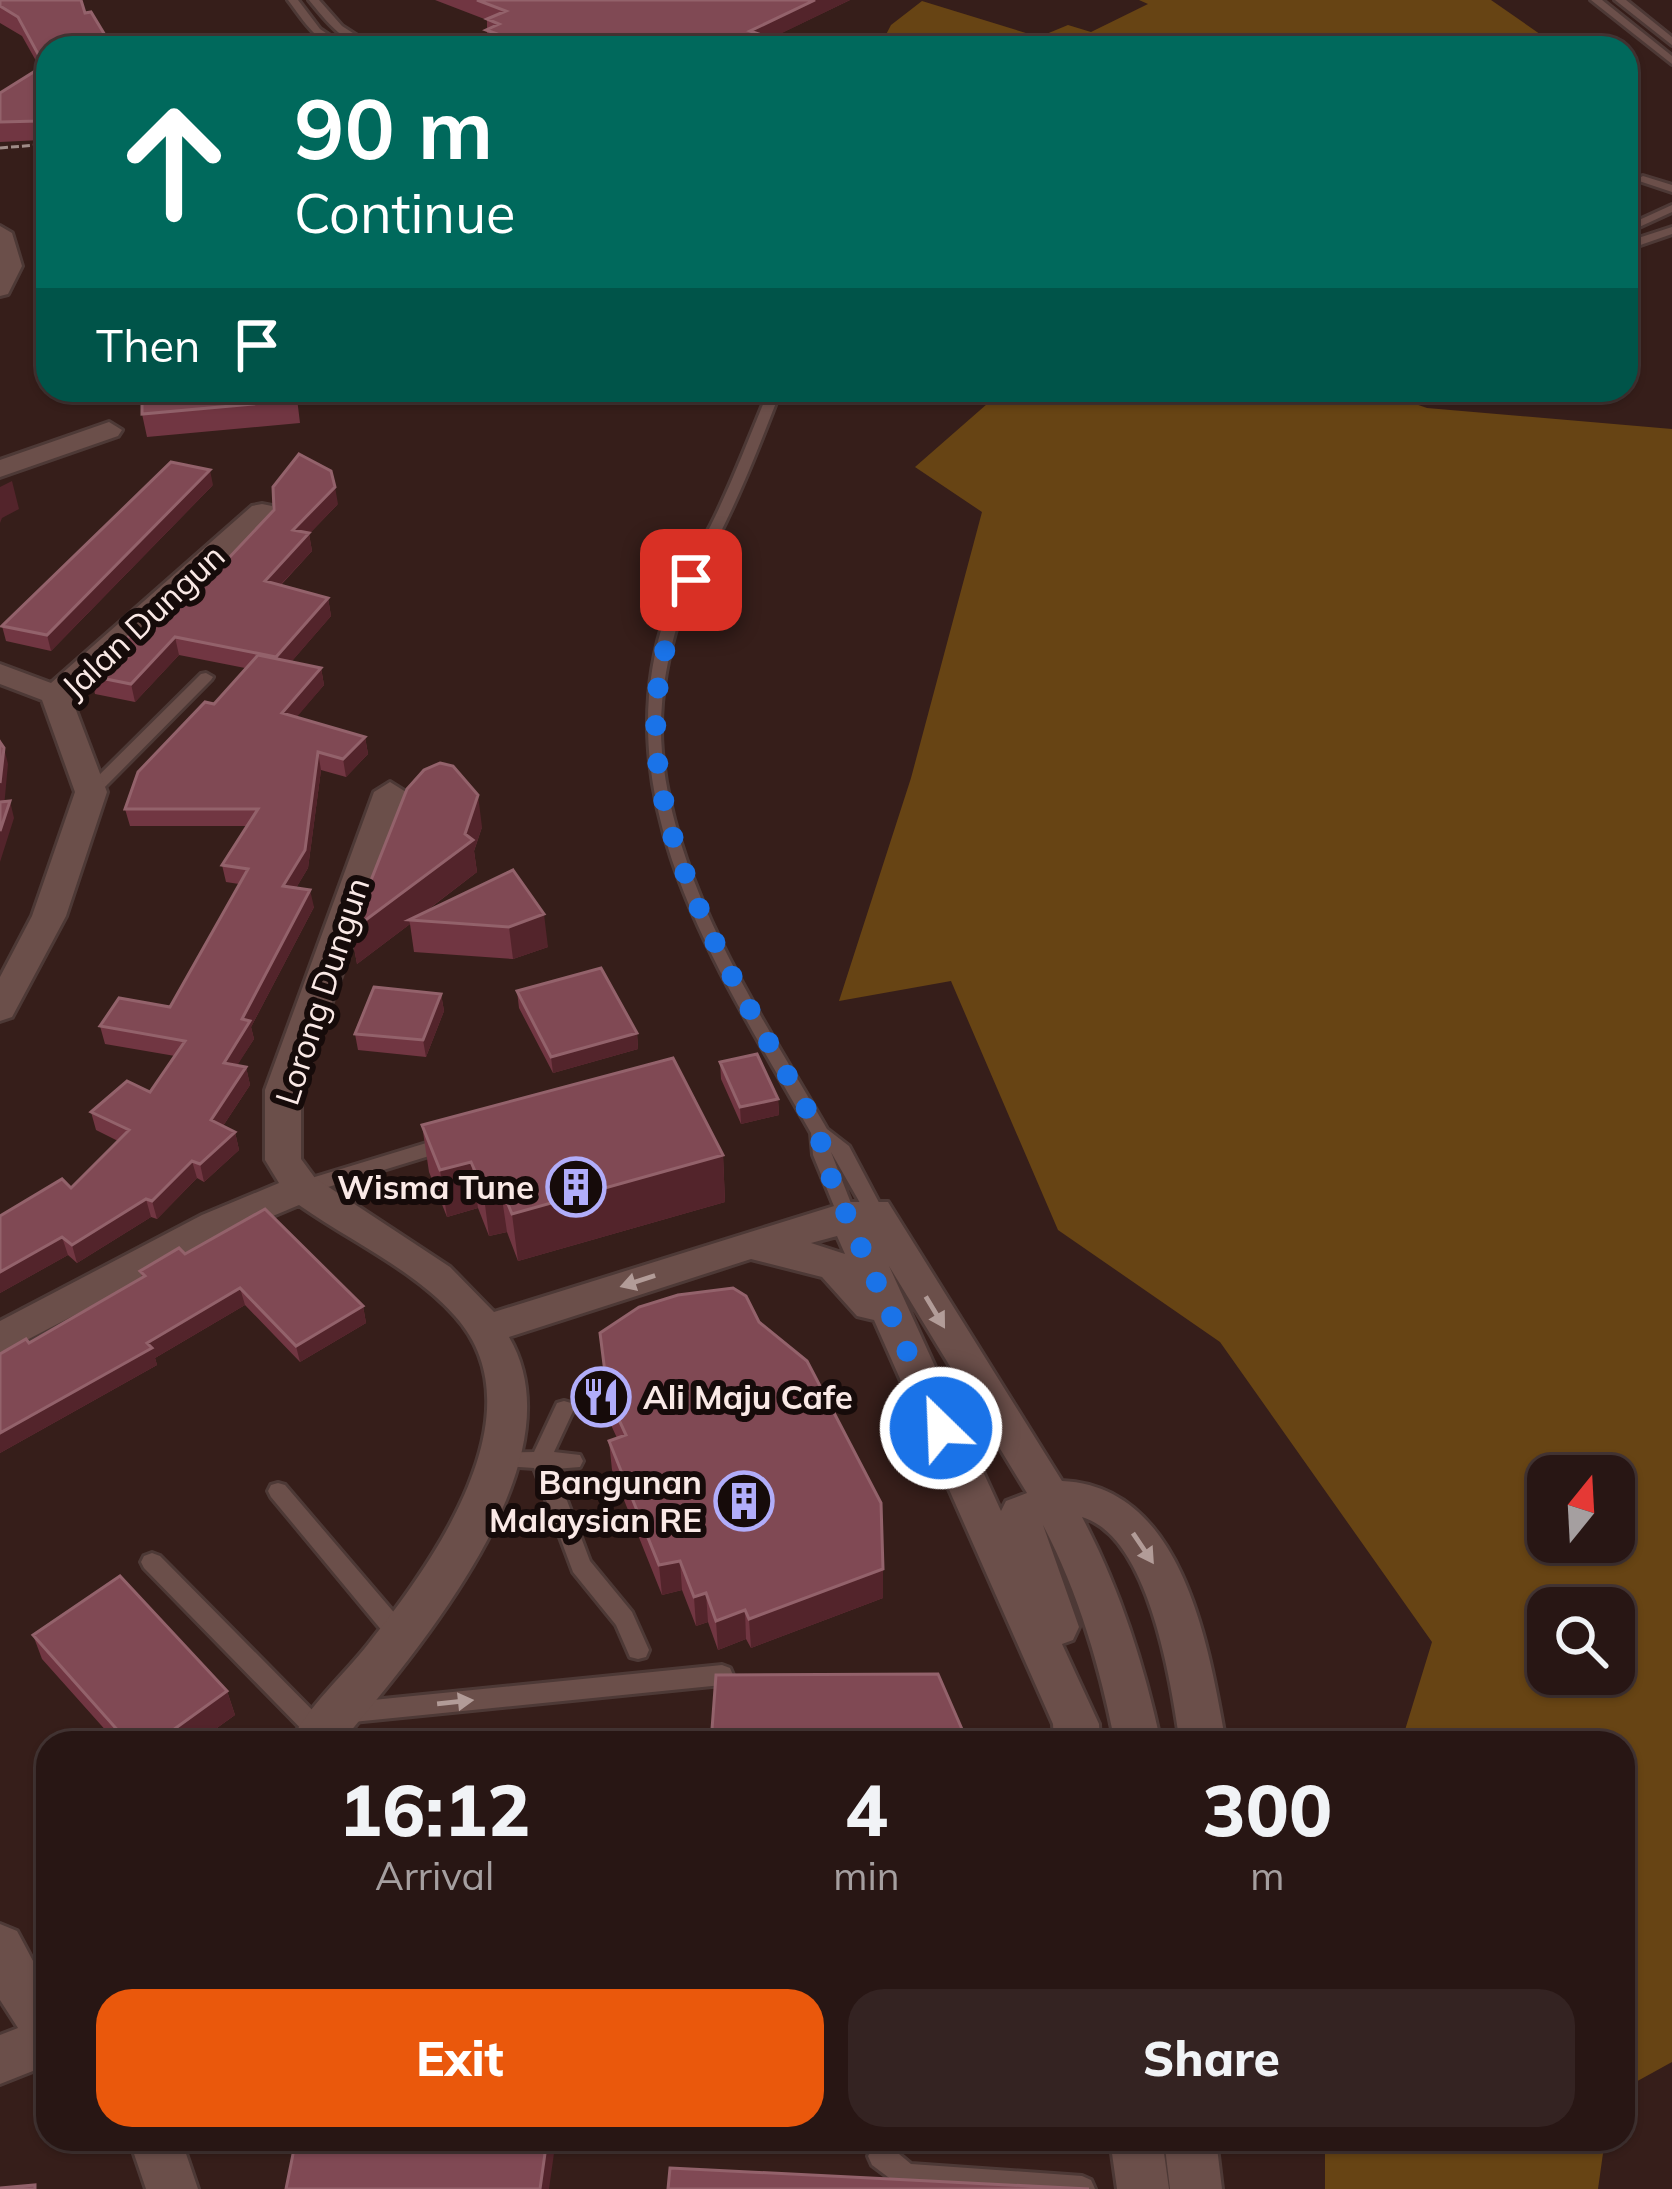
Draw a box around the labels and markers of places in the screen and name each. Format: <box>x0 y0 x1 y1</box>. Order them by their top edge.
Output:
pin <box>640 529 742 631</box>
building icon: Wisma Tune <box>545 1156 607 1218</box>
place label: Wisma Tune <box>337 1166 534 1207</box>
restaurant icon: Ali Maju Cafe <box>570 1366 632 1428</box>
place label: Ali Maju Cafe <box>643 1376 853 1417</box>
place label: Bangunan Malaysian RE <box>489 1461 702 1540</box>
building icon: Bangunan Malaysian RE <box>713 1470 775 1532</box>

